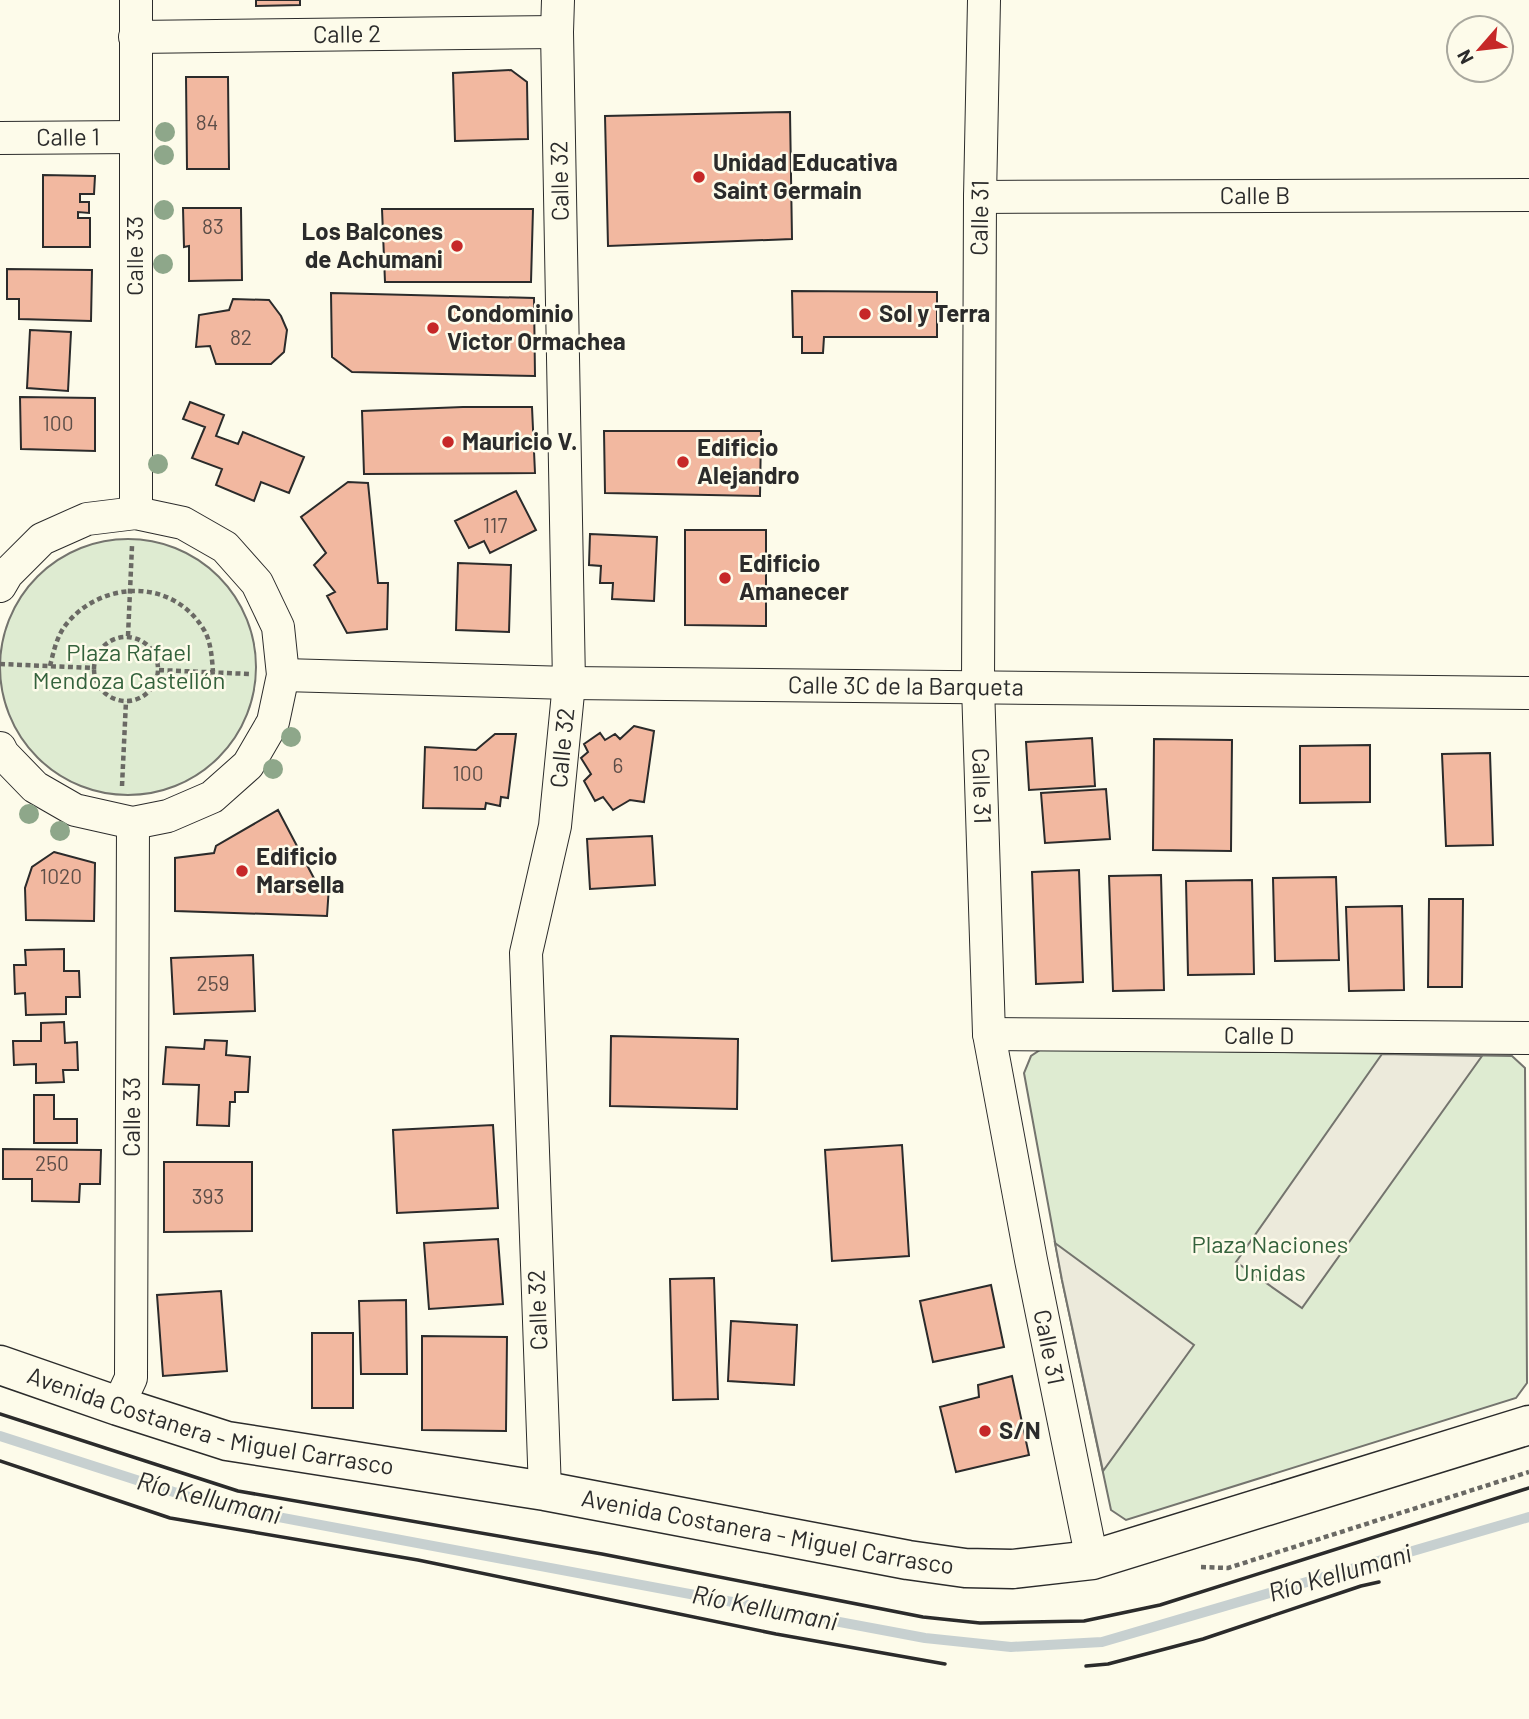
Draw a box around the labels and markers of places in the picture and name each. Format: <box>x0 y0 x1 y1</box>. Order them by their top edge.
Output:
place label: Unidad Educativa Saint Germain <box>713 147 898 204</box>
marker: Unidad Educativa Saint Germain <box>691 169 707 185</box>
place label: Los Balcones de Achumani <box>302 216 443 273</box>
marker: Los Balcones de Achumani <box>449 238 465 254</box>
place label: Condominio Victor Ormachea <box>447 298 626 355</box>
place label: Sol y Terra <box>879 298 990 327</box>
marker: Sol y Terra <box>857 306 873 322</box>
marker: Condominio Victor Ormachea <box>425 320 441 336</box>
place label: Mauricio V. <box>462 426 577 455</box>
place label: Edificio Alejandro <box>697 432 800 489</box>
marker: Mauricio V. <box>440 434 456 450</box>
marker: Edificio Alejandro <box>675 454 691 470</box>
place label: Edificio Amanecer <box>739 548 849 605</box>
marker: Edificio Amanecer <box>717 570 733 586</box>
place label: Edificio Marsella <box>256 841 344 898</box>
marker: Edificio Marsella <box>234 863 250 879</box>
place label: S/N <box>999 1415 1041 1444</box>
marker: S/N <box>977 1423 993 1439</box>

